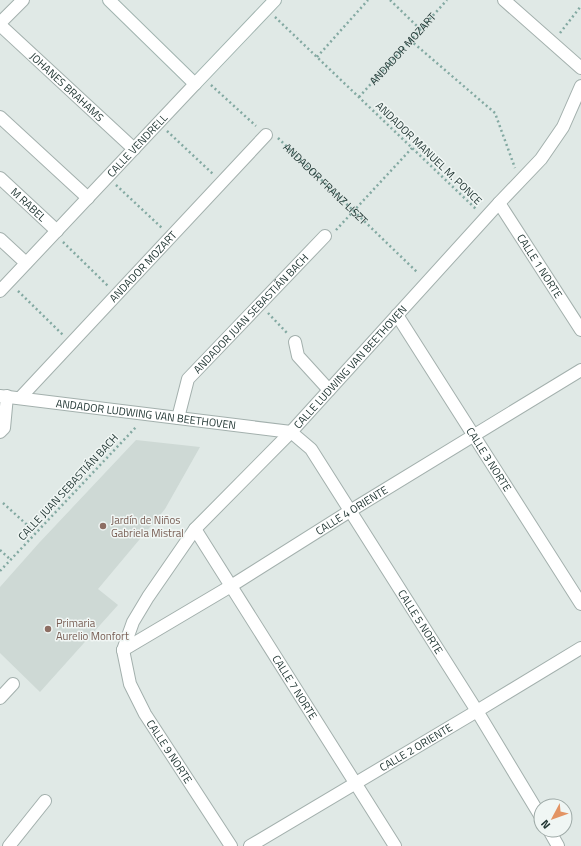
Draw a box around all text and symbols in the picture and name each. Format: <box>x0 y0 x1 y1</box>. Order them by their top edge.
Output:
street label: ANDADOR MOZART <box>366 9 440 88</box>
street label: JOHANES BRAHAMS <box>26 48 107 125</box>
street label: ANDADOR MANUEL M. PONCE <box>372 98 486 208</box>
street label: CALLE VENDRELL <box>103 110 172 181</box>
street label: ANDADOR FRANZ LISZT <box>280 139 371 228</box>
street label: M RABEL <box>7 184 50 226</box>
street label: ANDADOR MOZART <box>106 227 181 306</box>
street label: CALLE 1 NORTE <box>513 231 566 301</box>
street label: ANDADOR JUAN SEBASTIÁN BACH <box>190 250 312 377</box>
street label: CALLE LUDWING VAN BEETHOVEN <box>290 302 410 432</box>
street label: ANDADOR LUDWING VAN BEETHOVEN <box>55 395 237 433</box>
street label: CALLE 3 NORTE <box>462 424 515 495</box>
street label: CALLE JUAN SEBASTIÁN BACH <box>14 430 122 544</box>
street label: CALLE 4 ORIENTE <box>312 482 391 539</box>
place label: Jardín de Niños Gabriela Mistral <box>111 512 184 541</box>
marker: Jardín de Niños Gabriela Mistral <box>98 521 108 531</box>
street label: CALLE 5 NORTE <box>394 586 447 657</box>
place label: Primaria Aurelio Monfort <box>56 615 129 644</box>
marker: Primaria Aurelio Monfort <box>43 624 53 634</box>
street label: CALLE 7 NORTE <box>268 652 321 722</box>
street label: CALLE 9 NORTE <box>143 716 196 787</box>
street label: CALLE 2 ORIENTE <box>376 719 455 775</box>
north arrow <box>533 798 573 838</box>
text: N <box>537 816 554 833</box>

